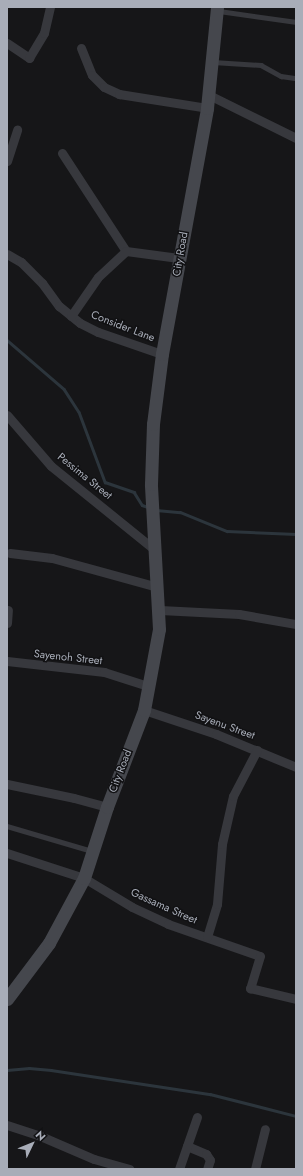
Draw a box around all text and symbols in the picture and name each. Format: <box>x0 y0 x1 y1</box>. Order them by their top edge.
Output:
street label: City Road <box>170 231 190 277</box>
street label: Consider Lane <box>89 308 157 344</box>
street label: Pessima Street <box>55 450 115 502</box>
street label: Sayenoh Street <box>33 647 103 667</box>
street label: Sayenu Street <box>193 708 257 742</box>
street label: City Road <box>106 748 134 794</box>
street label: Gassama Street <box>129 885 199 927</box>
north arrow <box>12 1124 52 1164</box>
text: N <box>32 1127 50 1144</box>

